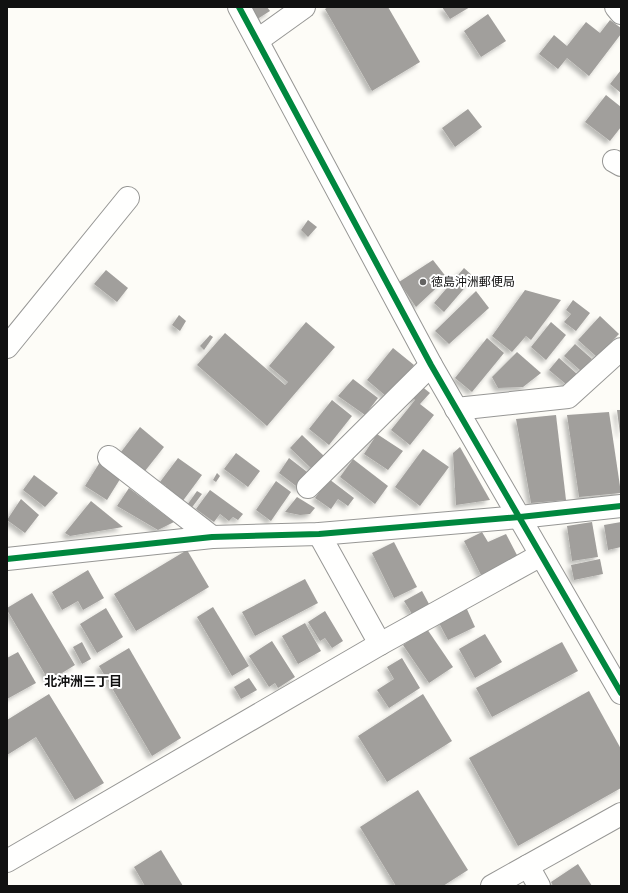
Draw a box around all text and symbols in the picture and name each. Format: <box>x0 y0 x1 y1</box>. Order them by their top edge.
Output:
place label: 徳島沖洲郵便局 <box>431 275 515 289</box>
marker: 徳島沖洲郵便局 <box>418 277 428 287</box>
district label: 北沖洲三丁目 <box>44 674 122 689</box>

